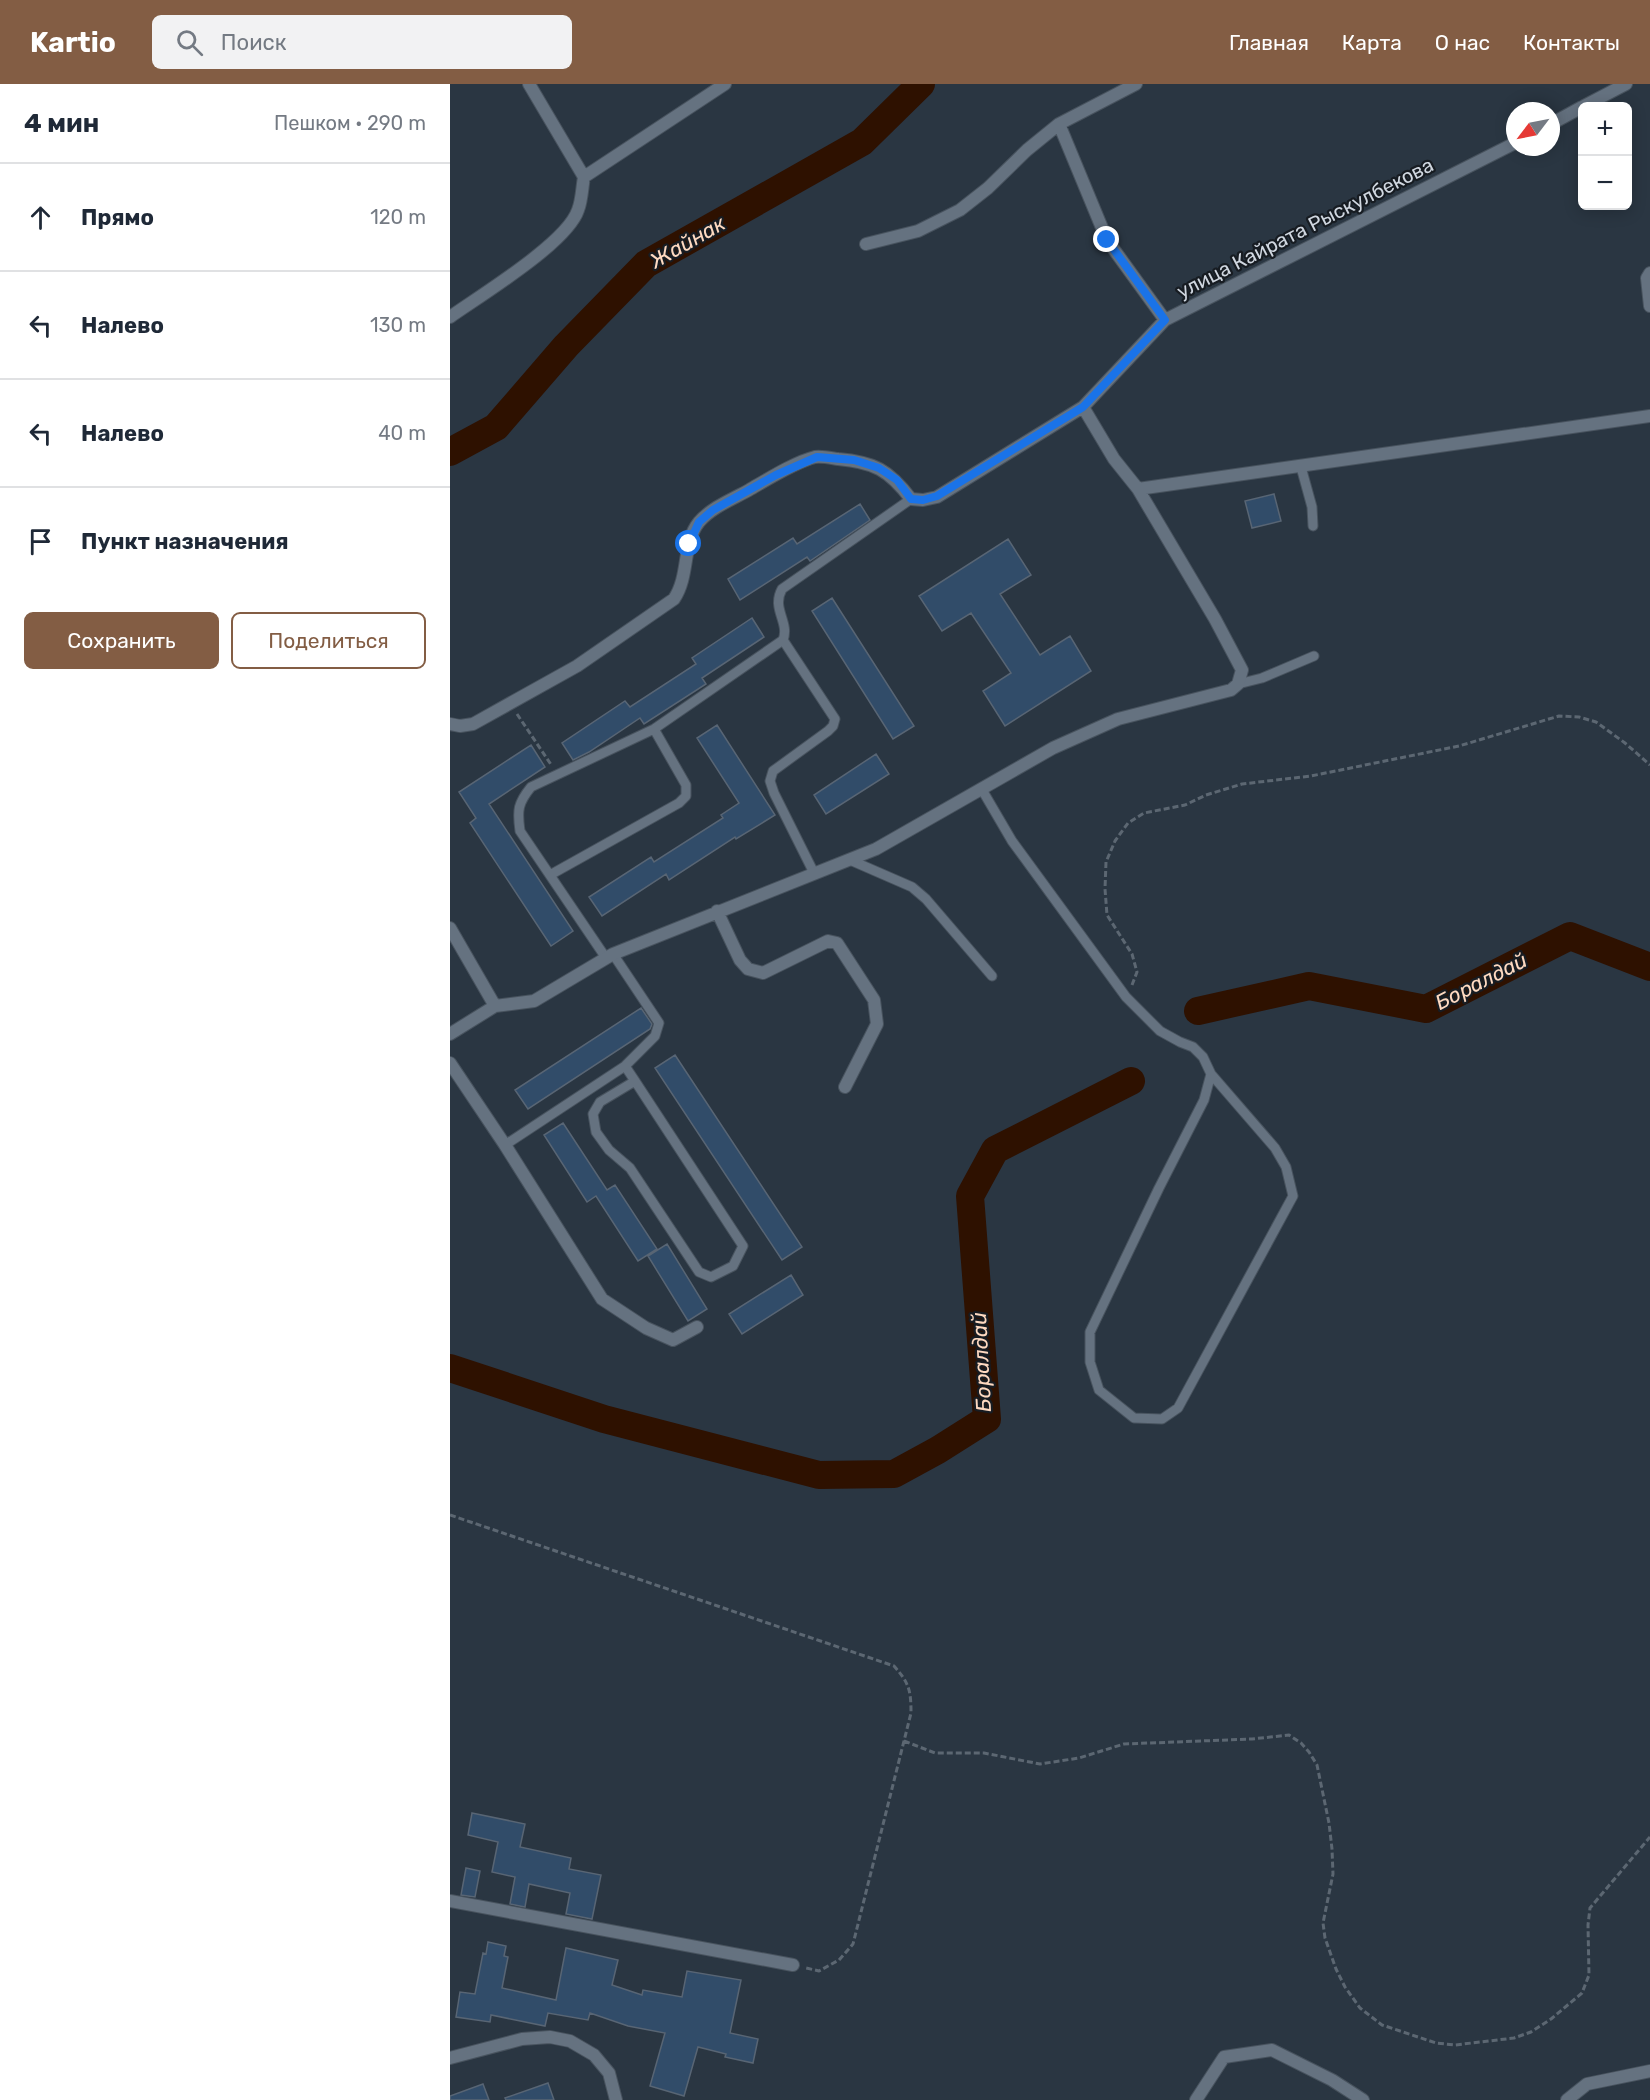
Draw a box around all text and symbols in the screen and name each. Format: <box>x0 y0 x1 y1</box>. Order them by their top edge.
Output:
search box <box>152 15 572 69</box>
text: Kartio <box>30 26 116 59</box>
icon: search <box>173 26 206 59</box>
text: Поиск <box>221 29 286 56</box>
text: Главная <box>1229 30 1309 55</box>
text: Карта <box>1342 30 1402 55</box>
text: О нас <box>1435 30 1490 55</box>
text: Контакты <box>1523 30 1620 55</box>
north arrow <box>1506 102 1560 156</box>
map controls <box>1578 102 1632 210</box>
button: + <box>1578 102 1632 156</box>
text: 4 мин <box>24 108 99 139</box>
text: Пешком · 290 m <box>274 111 426 135</box>
street label: улица Кайрата Рыскулбекова <box>1173 153 1437 303</box>
button: − <box>1578 156 1632 210</box>
icon: ahead <box>24 201 57 234</box>
text: Прямо <box>81 204 154 231</box>
text: 120 m <box>370 205 426 229</box>
water label: Жайнак <box>645 210 730 274</box>
route end <box>1093 226 1119 252</box>
icon: left <box>24 309 57 342</box>
text: Налево <box>81 312 164 339</box>
text: 130 m <box>370 313 426 337</box>
icon: left <box>24 417 57 450</box>
text: Налево <box>81 420 164 447</box>
text: 40 m <box>378 421 426 445</box>
icon: arrive <box>24 525 57 558</box>
text: Пункт назначения <box>81 528 289 555</box>
route start <box>675 530 701 556</box>
button: Сохранить <box>24 612 219 669</box>
button: Поделиться <box>231 612 426 669</box>
water label: Боралдай <box>1431 947 1531 1015</box>
water label: Боралдай <box>966 1311 996 1412</box>

